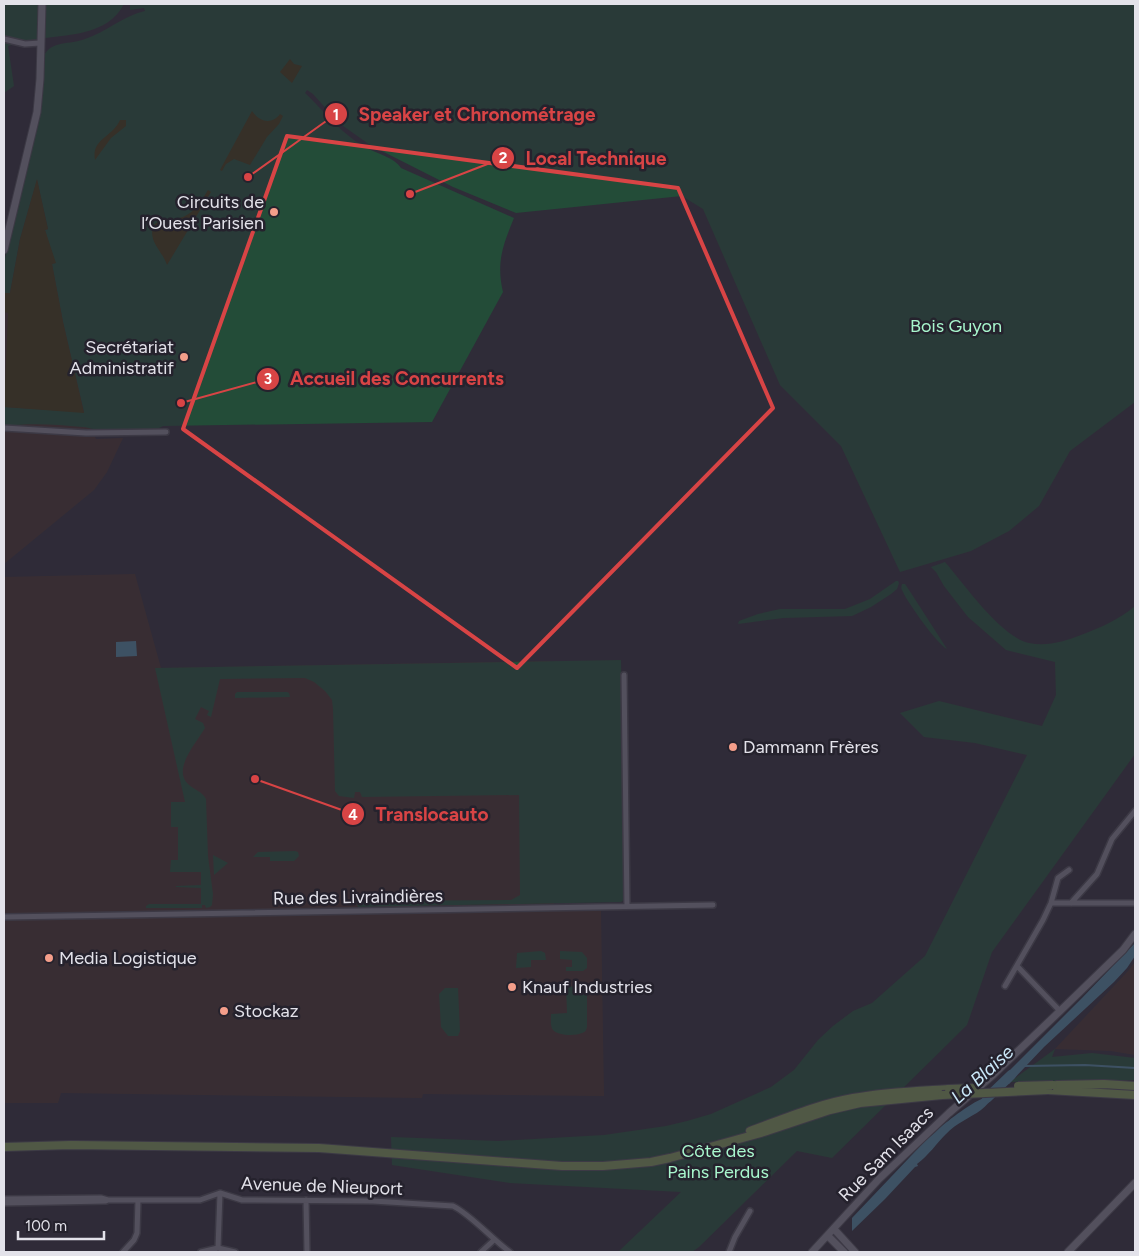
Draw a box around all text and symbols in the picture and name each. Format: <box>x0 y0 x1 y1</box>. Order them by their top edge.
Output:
callout: Speaker et Chronométrage <box>324 97 606 131</box>
text: Speaker et Chronométrage <box>358 103 596 126</box>
text: 1 <box>333 106 339 124</box>
callout: Local Technique <box>490 141 676 175</box>
text: Local Technique <box>526 147 667 170</box>
text: 2 <box>499 149 508 167</box>
place label: Circuits de l’Ouest Parisien <box>141 191 264 234</box>
marker: Circuits de l’Ouest Parisien <box>268 206 280 218</box>
park label: Bois Guyon <box>910 315 1002 337</box>
place label: Secrétariat Administratif <box>70 336 174 379</box>
marker: Secrétariat Administratif <box>178 351 190 363</box>
callout: Accueil des Concurrents <box>255 362 514 396</box>
text: Accueil des Concurrents <box>290 367 504 390</box>
text: 3 <box>264 370 272 388</box>
place label: Dammann Frères <box>743 736 879 758</box>
marker: Dammann Frères <box>727 741 739 753</box>
callout: Translocauto <box>340 797 498 831</box>
text: Translocauto <box>376 803 488 826</box>
text: 4 <box>348 806 358 824</box>
street label: Rue des Livraindières <box>273 885 443 909</box>
place label: Media Logistique <box>59 947 197 969</box>
marker: Media Logistique <box>43 952 55 964</box>
place label: Knauf Industries <box>522 976 652 998</box>
marker: Knauf Industries <box>506 981 518 993</box>
place label: Stockaz <box>234 1000 299 1022</box>
marker: Stockaz <box>218 1005 230 1017</box>
water label: La Blaise <box>946 1040 1019 1109</box>
street label: Rue Sam Isaacs <box>834 1102 938 1206</box>
park label: Côte des Pains Perdus <box>667 1140 769 1183</box>
street label: Avenue de Nieuport <box>241 1172 404 1200</box>
scale bar <box>18 1208 104 1240</box>
text: 100 m <box>25 1217 67 1235</box>

